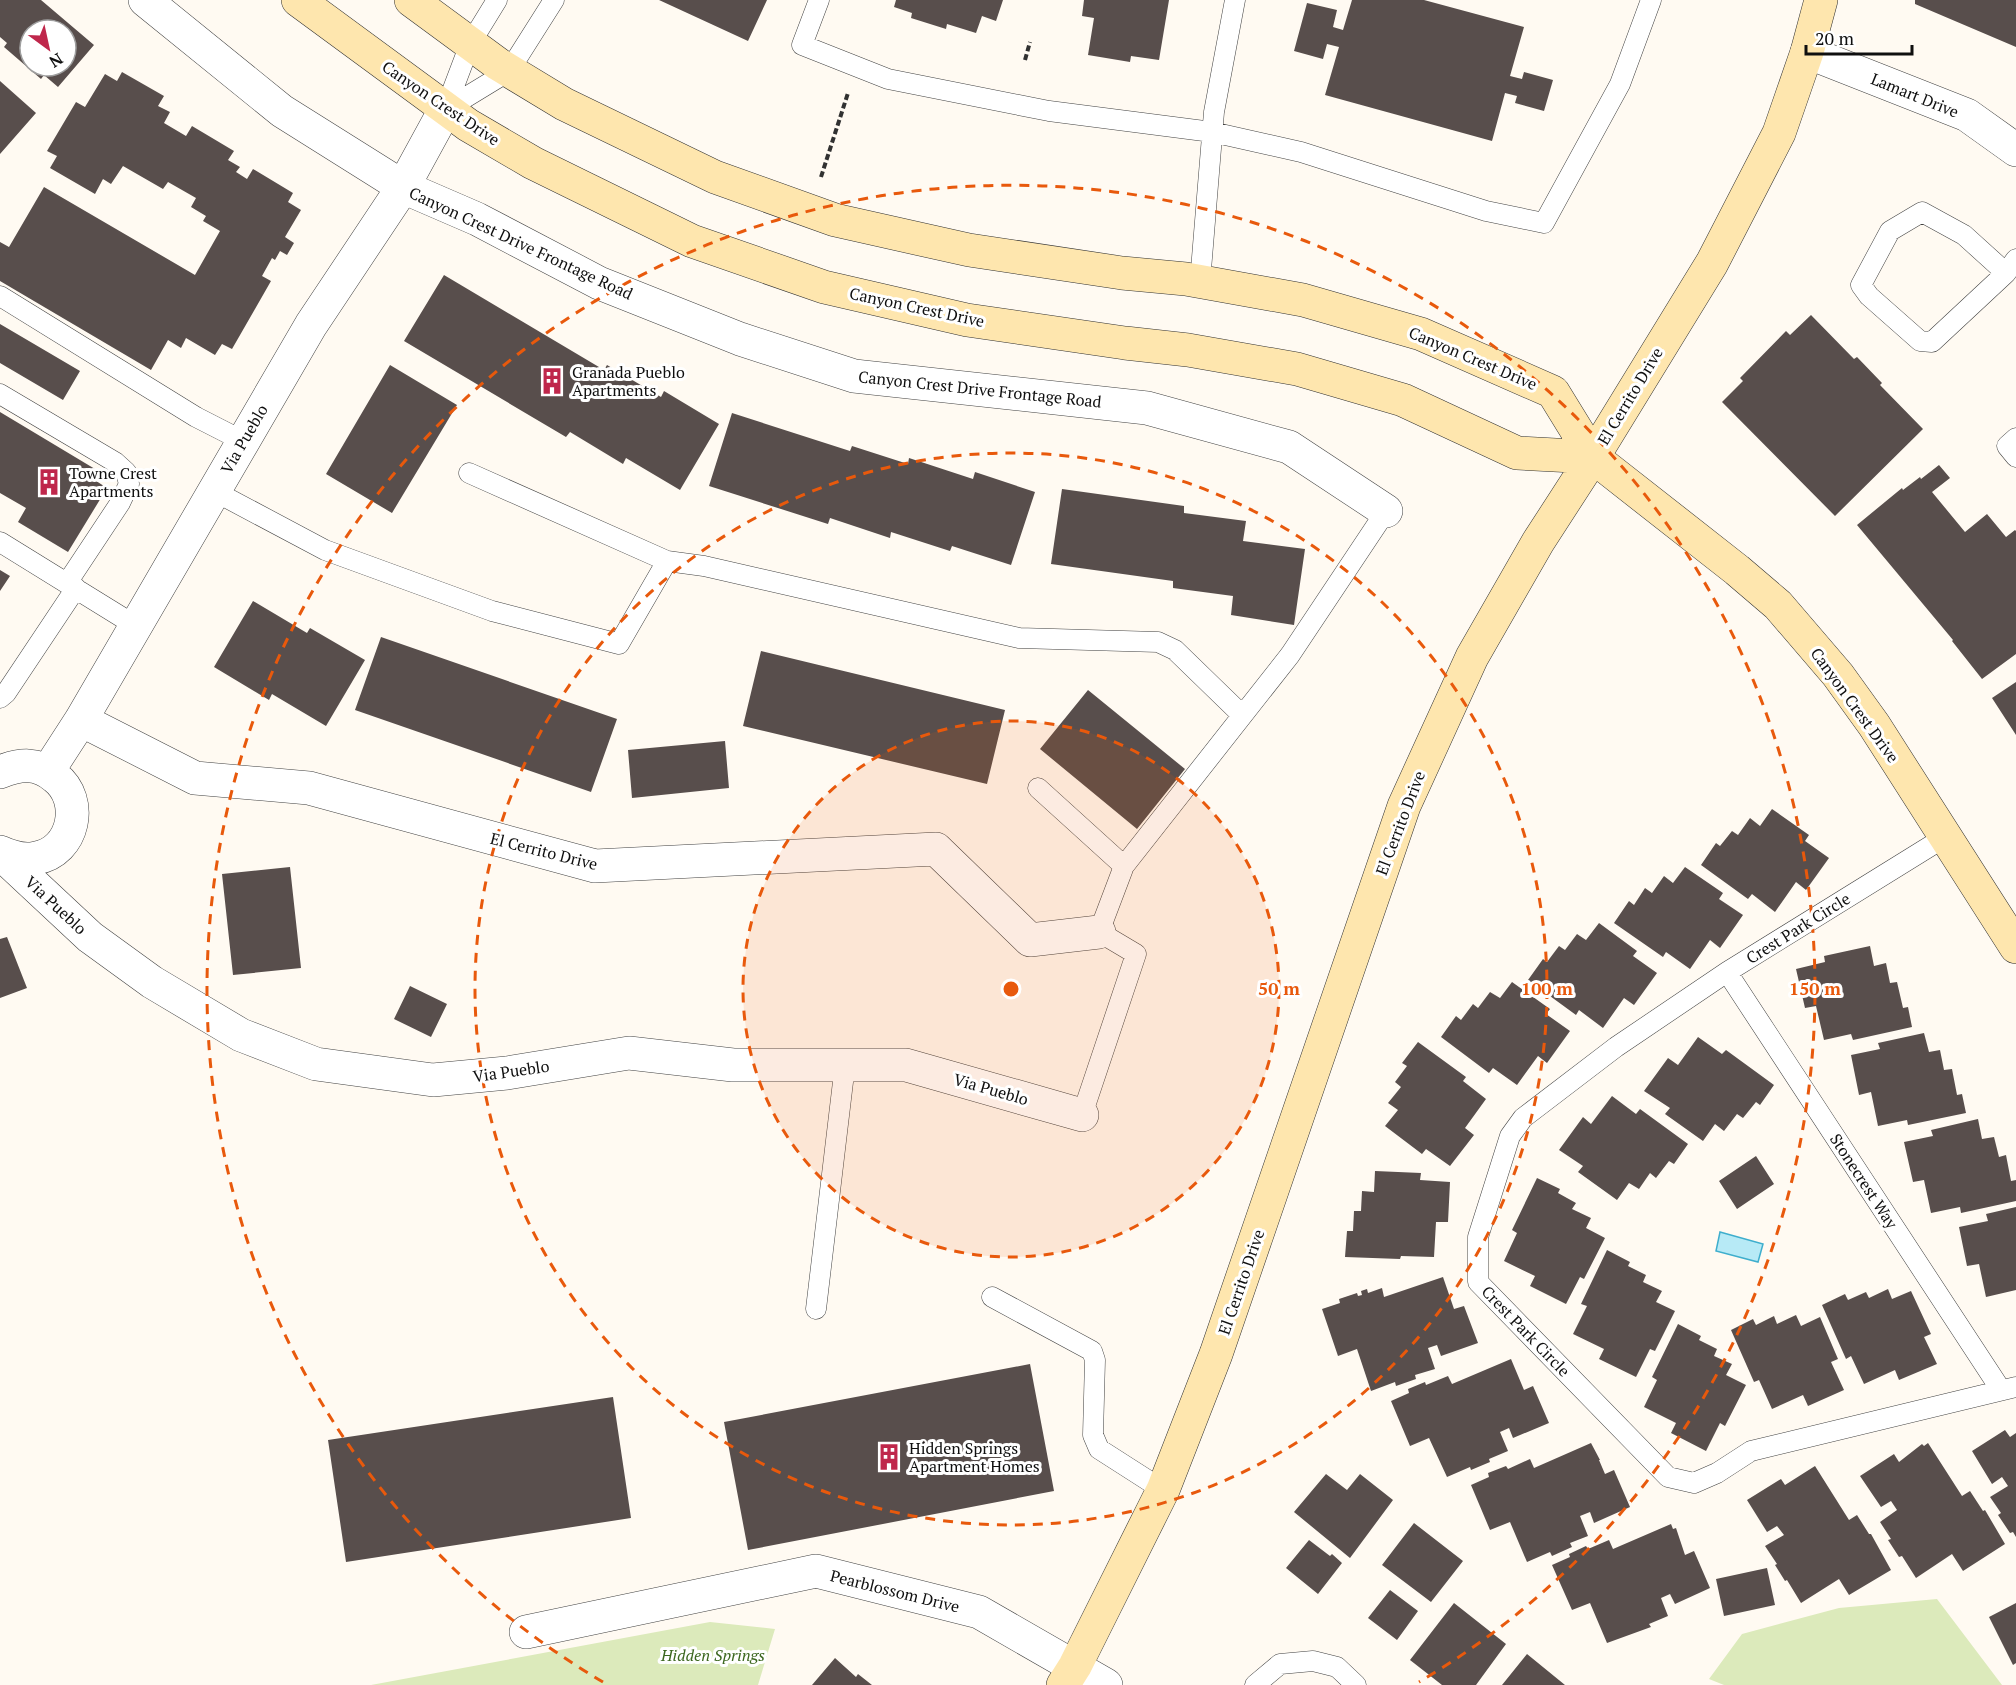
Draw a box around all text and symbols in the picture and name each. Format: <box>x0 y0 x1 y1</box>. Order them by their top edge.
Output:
north arrow <box>18 18 78 78</box>
scale bar <box>1806 18 1912 56</box>
text: 20 m <box>1815 26 1855 50</box>
text: N <box>45 48 67 73</box>
street label: Canyon Crest Drive <box>378 55 504 151</box>
street label: Lamart Drive <box>1868 67 1962 123</box>
street label: Canyon Crest Drive Frontage Road <box>406 181 637 305</box>
street label: Canyon Crest Drive <box>848 282 986 332</box>
street label: Canyon Crest Drive <box>1405 321 1541 395</box>
street label: El Cerrito Drive <box>1592 343 1668 449</box>
place label: Granada Pueblo Apartments <box>572 361 685 401</box>
street label: Canyon Crest Drive Frontage Road <box>857 365 1103 413</box>
building icon: Granada Pueblo Apartments <box>537 366 567 396</box>
street label: Via Pueblo <box>215 400 273 478</box>
place label: Towne Crest Apartments <box>69 462 157 502</box>
building icon: Towne Crest Apartments <box>34 467 64 497</box>
street label: Canyon Crest Drive <box>1806 643 1904 767</box>
street label: El Cerrito Drive <box>1370 768 1430 878</box>
street label: El Cerrito Drive <box>488 827 600 875</box>
street label: Via Pueblo <box>20 871 92 939</box>
street label: Crest Park Circle <box>1742 887 1854 969</box>
text: 50 m <box>1258 976 1300 1000</box>
text: 100 m <box>1521 976 1573 1000</box>
text: 150 m <box>1789 976 1841 1000</box>
centre of rings <box>1001 979 1021 999</box>
street label: Via Pueblo <box>471 1055 551 1087</box>
street label: Via Pueblo <box>951 1068 1031 1110</box>
street label: Stonecrest Way <box>1825 1129 1904 1234</box>
street label: El Cerrito Drive <box>1213 1226 1269 1338</box>
street label: Crest Park Circle <box>1477 1281 1575 1381</box>
place label: Hidden Springs Apartment Homes <box>909 1437 1040 1477</box>
building icon: Hidden Springs Apartment Homes <box>874 1442 904 1472</box>
street label: Pearblossom Drive <box>828 1564 962 1618</box>
park label: Hidden Springs <box>660 1644 765 1666</box>

